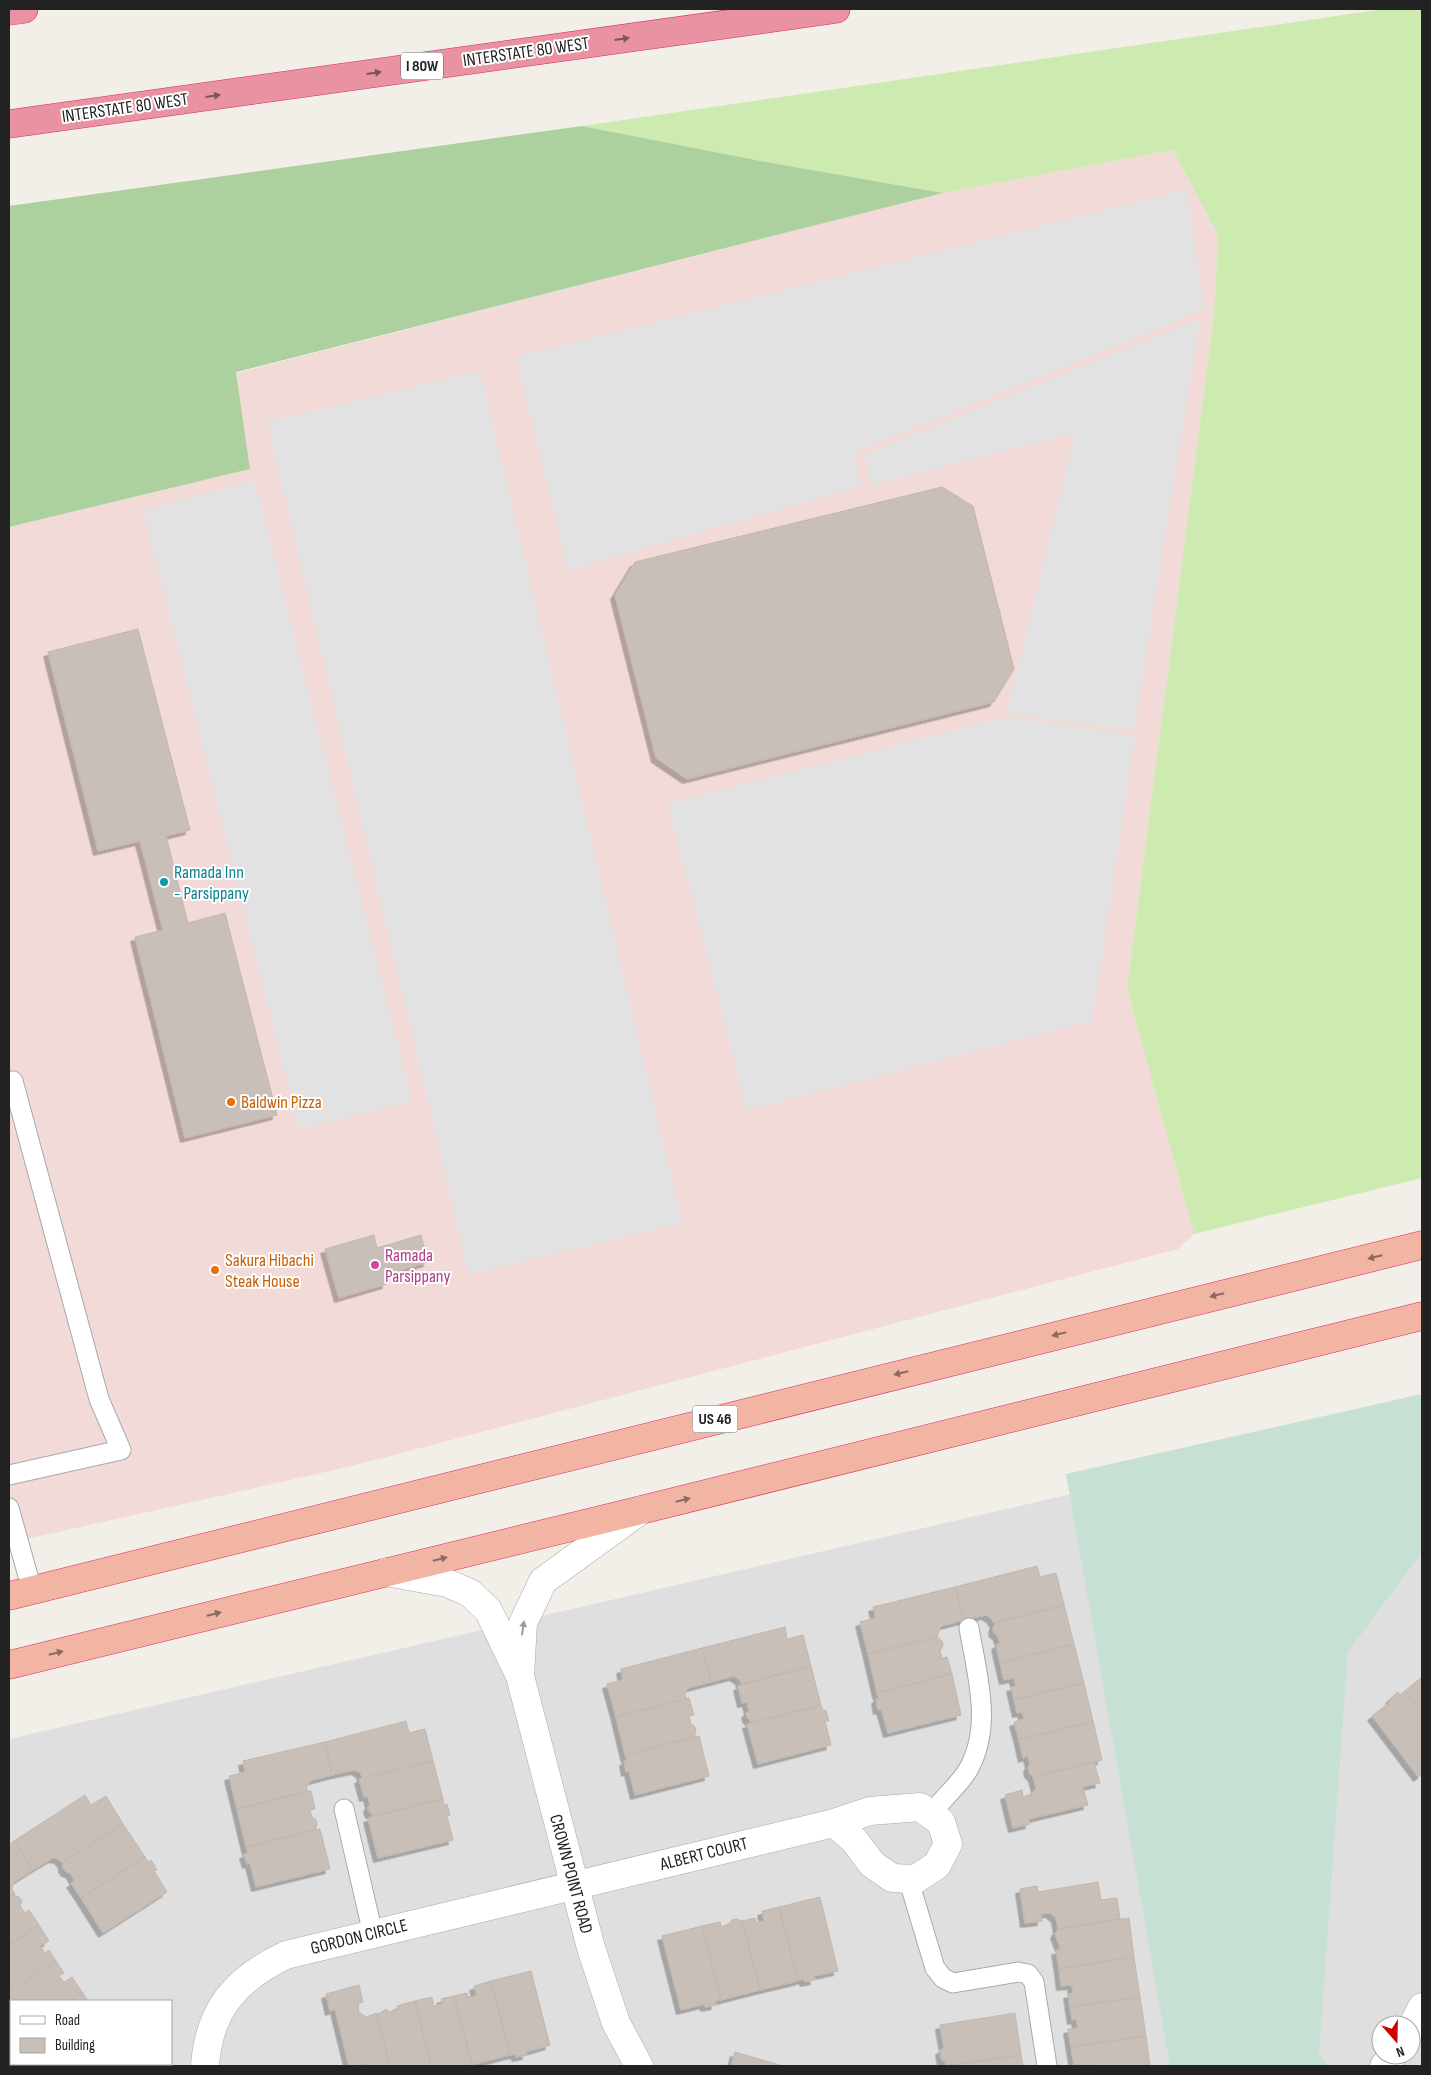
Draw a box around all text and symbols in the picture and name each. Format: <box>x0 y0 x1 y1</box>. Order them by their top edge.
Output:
street label: INTERSTATE 80 WEST <box>461 33 591 71</box>
one-way arrow <box>614 34 630 42</box>
road number: I 80W <box>401 52 443 80</box>
one-way arrow <box>366 69 382 77</box>
street label: INTERSTATE 80 WEST <box>60 89 190 127</box>
one-way arrow <box>205 91 221 99</box>
place label: Ramada Inn - Parsippany <box>174 862 249 904</box>
marker: Ramada Inn - Parsippany <box>158 876 170 888</box>
place label: Baldwin Pizza <box>241 1092 322 1113</box>
marker: Baldwin Pizza <box>225 1096 237 1108</box>
place label: Ramada Parsippany <box>385 1245 450 1287</box>
place label: Sakura Hibachi Steak House <box>225 1250 314 1292</box>
one-way arrow <box>1367 1253 1382 1261</box>
marker: Ramada Parsippany <box>369 1259 381 1271</box>
marker: Sakura Hibachi Steak House <box>209 1264 221 1276</box>
one-way arrow <box>1210 1291 1225 1299</box>
one-way arrow <box>1052 1330 1067 1338</box>
one-way arrow <box>894 1369 909 1377</box>
road number: US 46 <box>692 1406 738 1432</box>
one-way arrow <box>675 1496 690 1504</box>
one-way arrow <box>432 1555 447 1563</box>
one-way arrow <box>206 1610 221 1618</box>
one-way arrow <box>520 1619 528 1635</box>
one-way arrow <box>49 1649 64 1657</box>
street label: CROWN POINT ROAD <box>545 1812 597 1936</box>
street label: ALBERT COURT <box>657 1833 750 1875</box>
street label: GORDON CIRCLE <box>308 1915 410 1959</box>
legend <box>10 2000 172 2065</box>
text: Road <box>55 2011 80 2030</box>
north arrow <box>1371 2015 1421 2065</box>
text: Building <box>55 2036 95 2055</box>
text: N <box>1394 2042 1407 2061</box>

